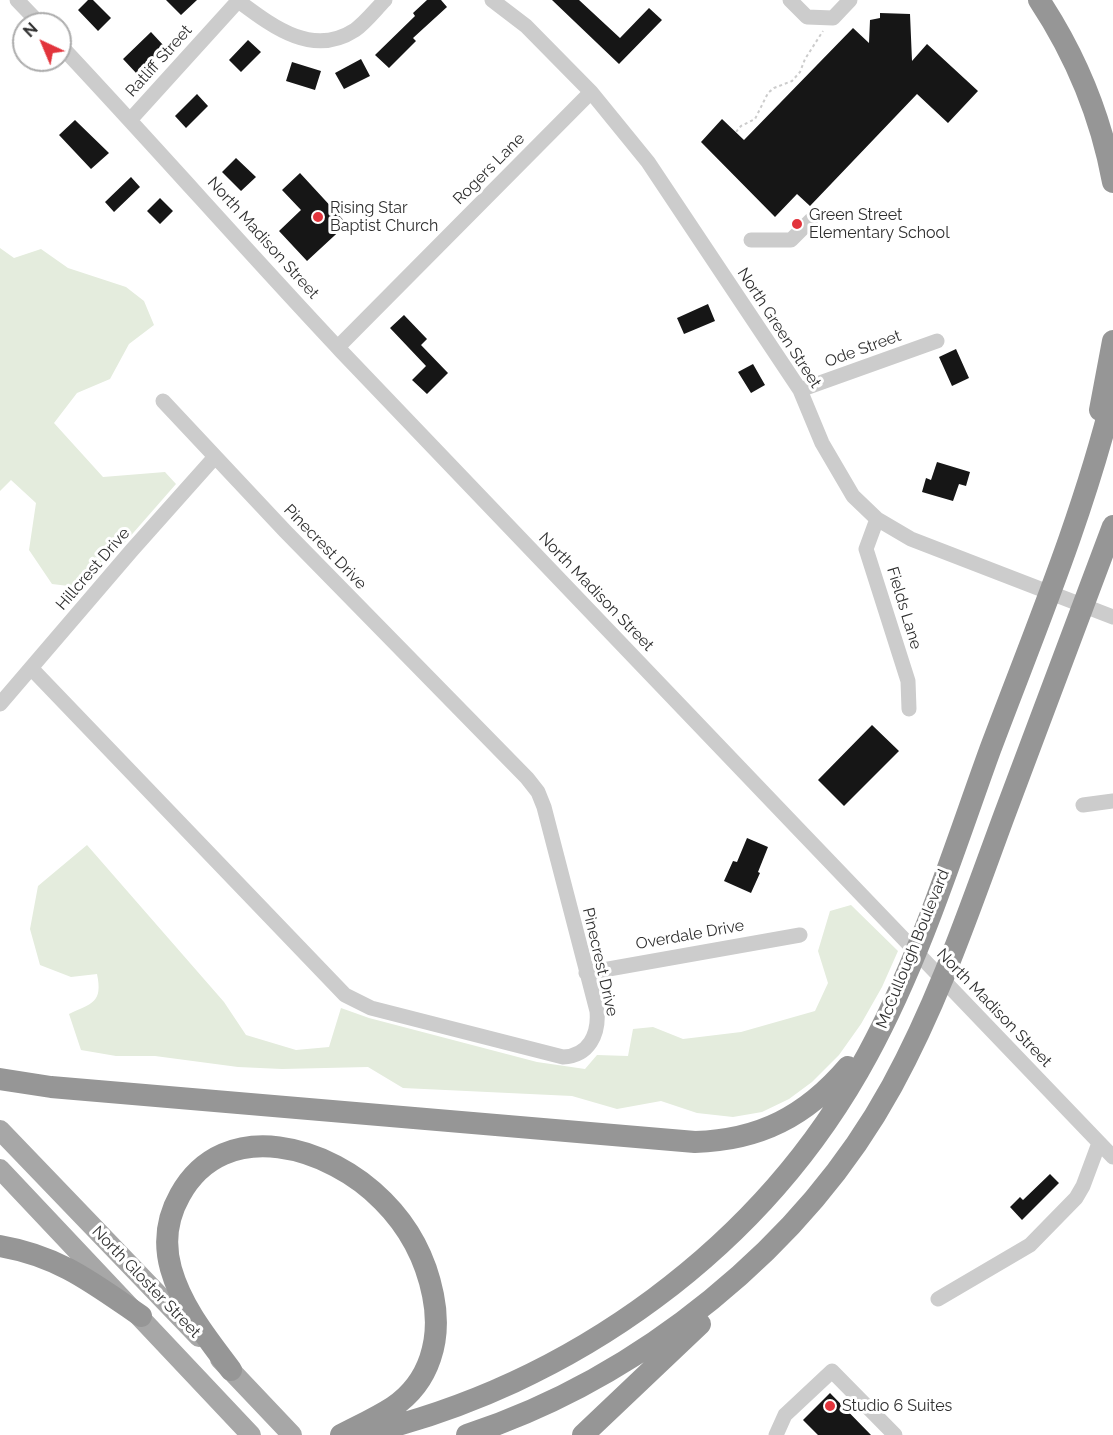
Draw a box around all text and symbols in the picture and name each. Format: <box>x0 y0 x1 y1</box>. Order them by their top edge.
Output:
north arrow <box>12 12 72 72</box>
text: N <box>20 19 42 41</box>
street label: Ratliff Street <box>122 21 196 101</box>
street label: Rogers Lane <box>449 129 529 209</box>
street label: North Madison Street <box>203 173 323 303</box>
place label: Rising Star Baptist Church <box>330 198 438 236</box>
place label: Green Street Elementary School <box>809 205 949 243</box>
marker: Rising Star Baptist Church <box>311 210 325 224</box>
marker: Green Street Elementary School <box>790 217 804 231</box>
street label: North Green Street <box>733 264 825 392</box>
street label: Ode Street <box>822 326 904 372</box>
street label: Pinecrest Drive <box>280 500 370 594</box>
street label: Hillcrest Drive <box>52 524 134 614</box>
street label: North Madison Street <box>534 529 658 655</box>
street label: Fields Lane <box>882 564 926 652</box>
street label: McCullough Boulevard <box>872 867 954 1031</box>
street label: Pinecrest Drive <box>578 906 622 1018</box>
street label: Overdale Drive <box>634 916 746 954</box>
street label: North Madison Street <box>932 945 1056 1071</box>
street label: North Gloster Street <box>88 1222 204 1342</box>
place label: Studio 6 Suites <box>842 1396 952 1416</box>
marker: Studio 6 Suites <box>823 1399 837 1413</box>

